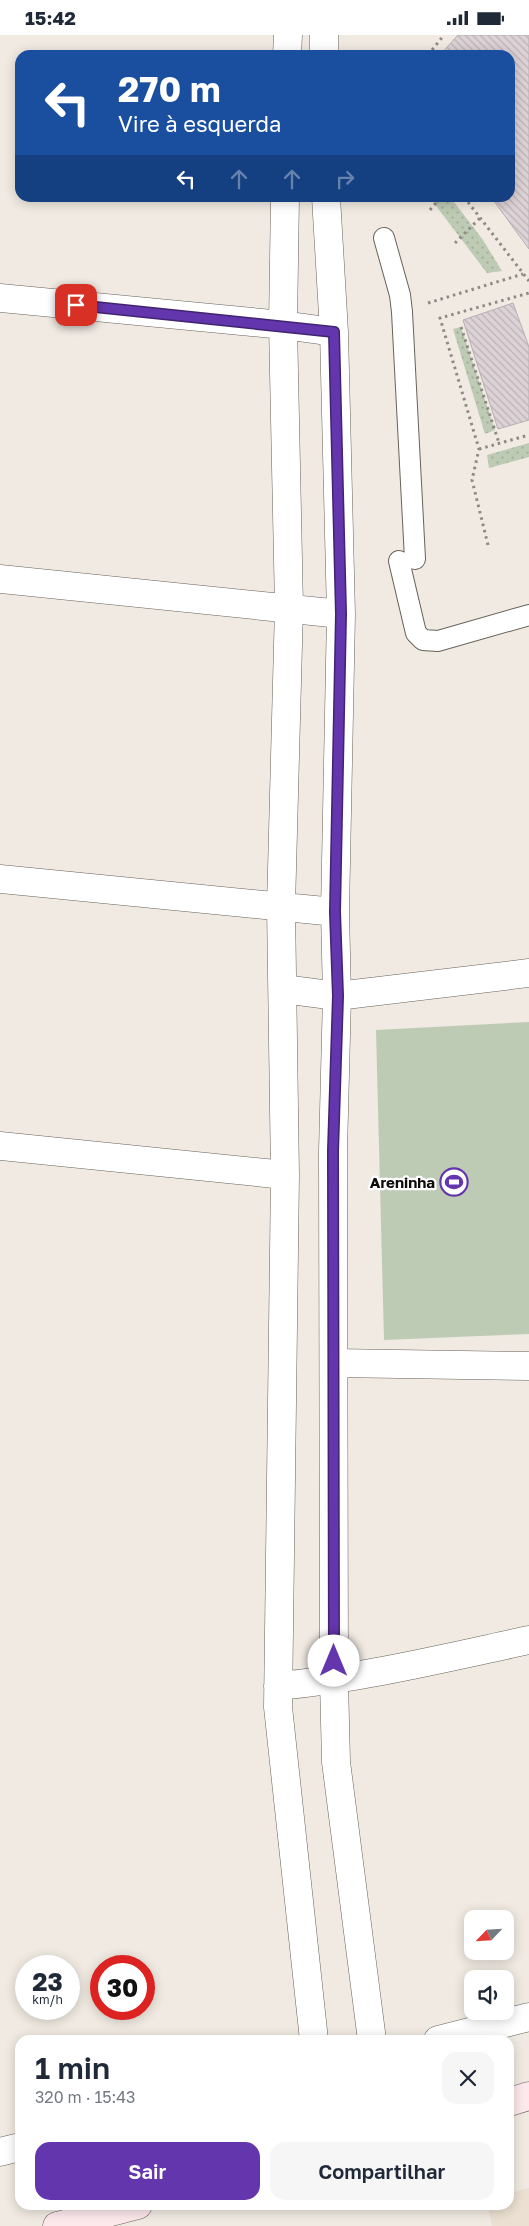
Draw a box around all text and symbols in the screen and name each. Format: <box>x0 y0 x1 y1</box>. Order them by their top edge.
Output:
text: 15:42 <box>25 6 76 29</box>
text: 270 m <box>118 68 221 110</box>
icon: left <box>35 70 100 135</box>
text: Vire à esquerda <box>118 110 282 137</box>
icon: left <box>172 165 200 193</box>
icon: ahead <box>225 165 253 193</box>
icon: ahead <box>278 165 306 193</box>
icon: right <box>331 165 359 193</box>
pin <box>55 284 97 326</box>
icon: arrive <box>62 291 90 319</box>
sports icon: Areninha <box>439 1167 469 1197</box>
place label: Areninha <box>370 1173 435 1191</box>
position arrow <box>307 1634 359 1686</box>
north arrow <box>464 1910 514 1960</box>
map controls <box>464 1910 514 2020</box>
speed limit sign: 30 <box>90 1955 155 2020</box>
text: 23 <box>32 1966 63 1997</box>
button: sound <box>464 1970 514 2020</box>
text: km/h <box>32 1992 63 2007</box>
text: 1 min <box>35 2050 110 2086</box>
button: close <box>442 2052 494 2104</box>
text: 320 m · 15:43 <box>35 2087 135 2107</box>
button: Sair <box>35 2142 260 2200</box>
button: Compartilhar <box>270 2142 494 2200</box>

